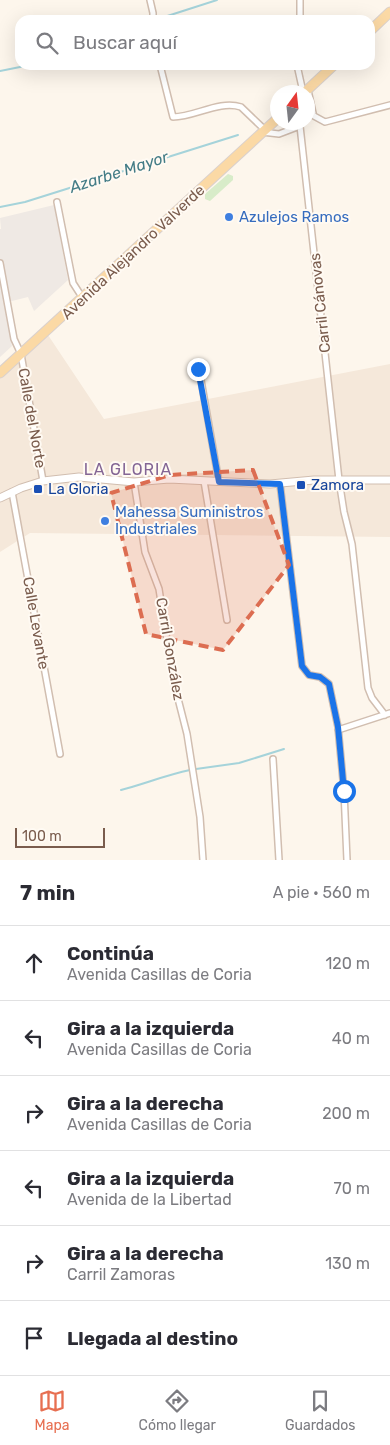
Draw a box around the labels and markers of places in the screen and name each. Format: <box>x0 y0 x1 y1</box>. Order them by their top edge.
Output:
place label: Azulejos Ramos <box>239 208 350 226</box>
marker: Azulejos Ramos <box>223 211 235 223</box>
place label: Zamora <box>311 476 364 494</box>
marker: Zamora <box>295 479 307 491</box>
place label: La Gloria <box>48 480 108 498</box>
marker: La Gloria <box>32 483 44 495</box>
place label: Mahessa Suministros Industriales <box>115 503 264 538</box>
marker: Mahessa Suministros Industriales <box>99 515 111 527</box>

